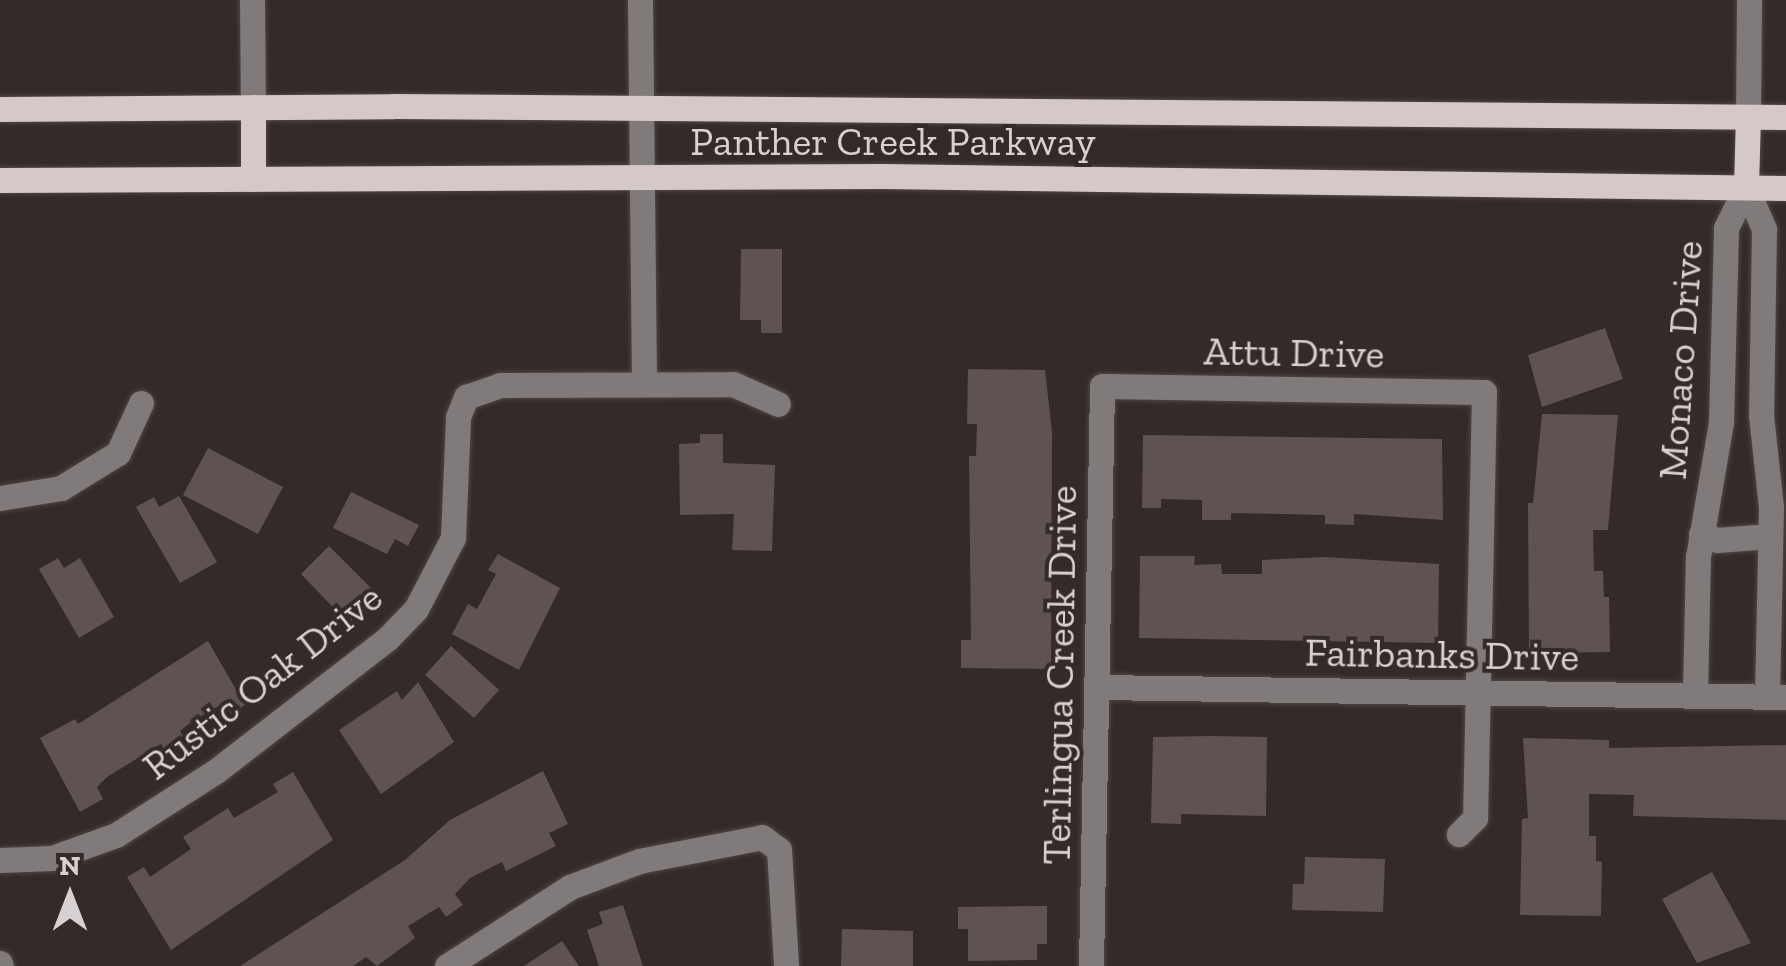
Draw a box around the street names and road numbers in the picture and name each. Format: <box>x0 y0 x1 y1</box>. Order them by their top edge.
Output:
street label: Panther Creek Parkway <box>690 117 1096 165</box>
street label: Monaco Drive <box>1648 239 1712 481</box>
street label: Attu Drive <box>1203 326 1385 378</box>
street label: Terlingua Creek Drive <box>1032 485 1086 865</box>
street label: Rustic Oak Drive <box>133 573 391 789</box>
street label: Fairbanks Drive <box>1304 628 1580 680</box>

